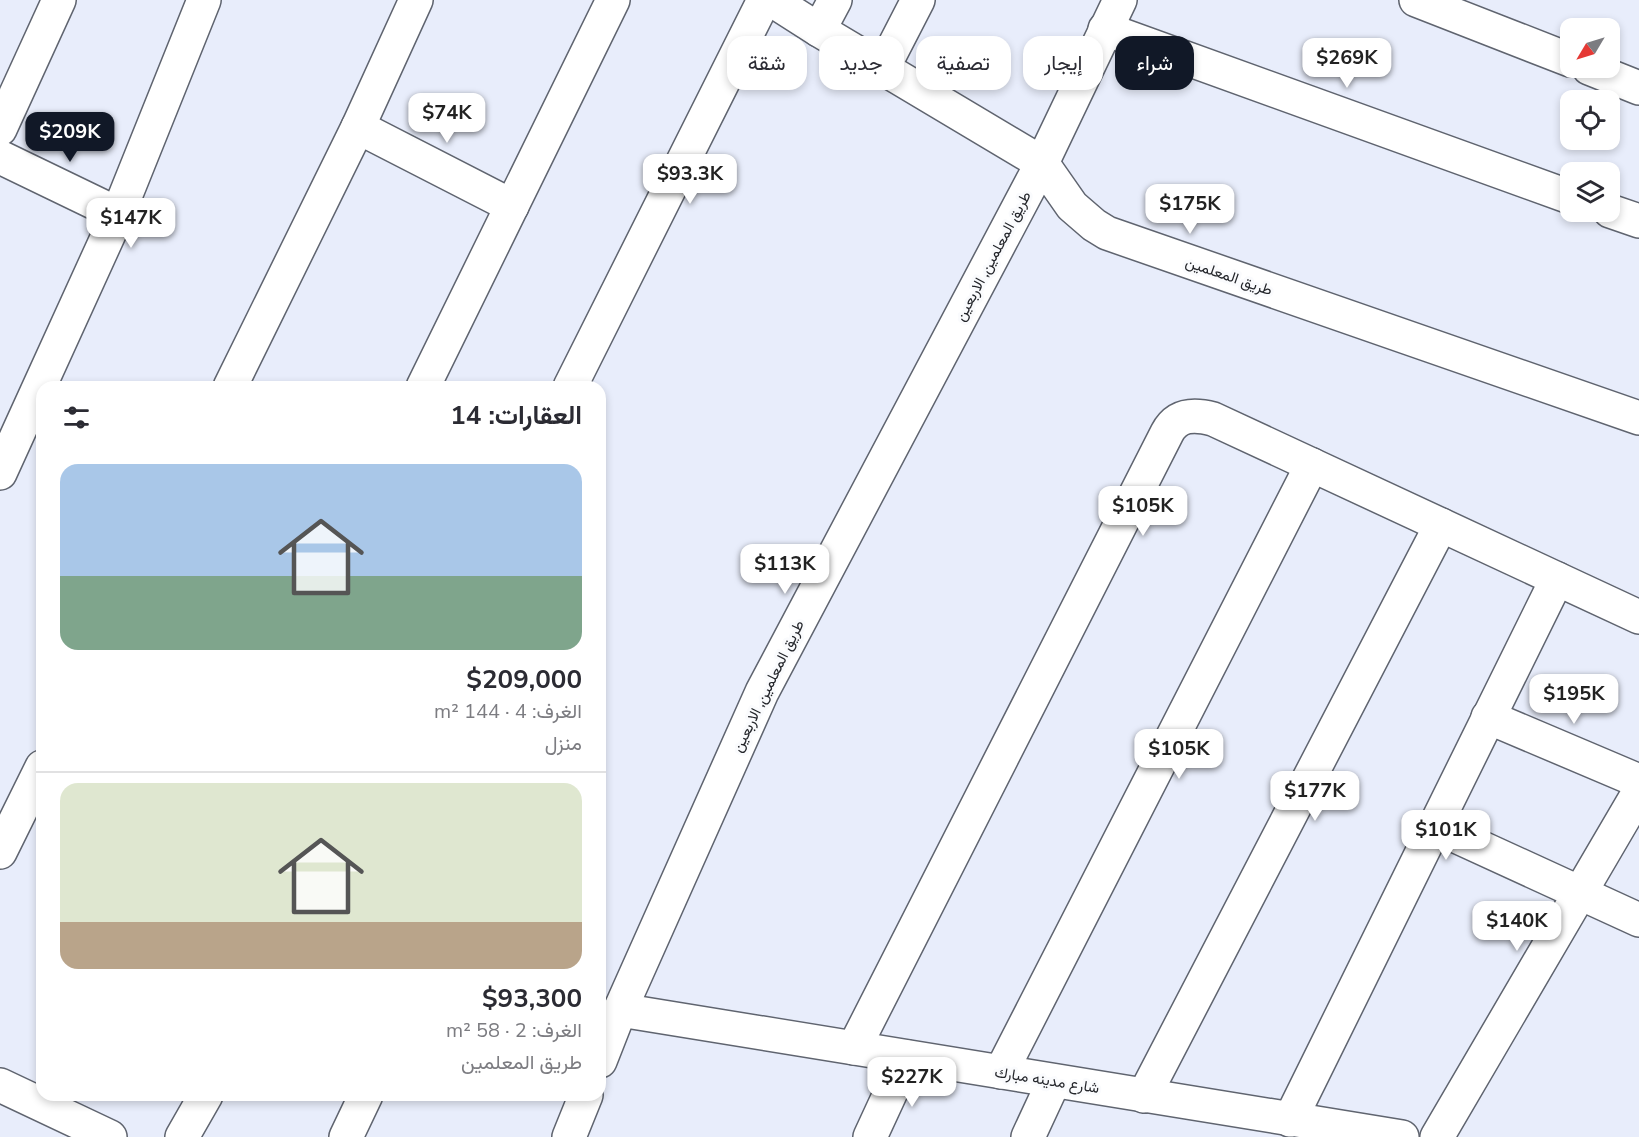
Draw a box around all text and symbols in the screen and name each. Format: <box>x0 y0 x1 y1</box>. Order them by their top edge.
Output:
north arrow <box>1560 18 1620 78</box>
map controls <box>1560 18 1620 222</box>
chip: شقة <box>727 36 807 90</box>
chip: جديد <box>819 36 904 90</box>
chip: تصفية <box>916 36 1011 90</box>
chip: إيجار <box>1023 36 1103 90</box>
chip: شراء <box>1115 36 1194 90</box>
pin: $269K <box>1305 38 1389 89</box>
text: $269K <box>1316 44 1378 71</box>
button: locate <box>1560 90 1620 150</box>
pin: $74K <box>411 93 483 144</box>
text: $74K <box>422 99 472 126</box>
pin: $209K <box>28 112 112 163</box>
text: $209K <box>39 118 101 145</box>
pin: $93.3K <box>641 154 739 205</box>
text: $93.3K <box>657 160 723 187</box>
button: layers <box>1560 162 1620 222</box>
pin: $175K <box>1148 184 1232 235</box>
street label: طريق المعلمين, الاربعين <box>950 187 1036 325</box>
text: $175K <box>1159 190 1221 217</box>
pin: $147K <box>89 198 173 249</box>
text: $147K <box>100 204 162 231</box>
street label: طريق المعلمين <box>1183 252 1275 300</box>
text: العقارات: 14 <box>450 398 582 433</box>
icon: filters <box>60 401 93 434</box>
pin: $105K <box>1101 486 1185 537</box>
text: $105K <box>1112 492 1174 519</box>
icon: home <box>267 503 375 611</box>
pin: $113K <box>743 544 827 595</box>
text: $113K <box>754 550 816 577</box>
street label: طريق المعلمين, الاربعين <box>727 616 809 755</box>
text: $209,000 <box>466 662 582 697</box>
pin: $195K <box>1532 674 1616 725</box>
text: $195K <box>1543 680 1605 707</box>
text: الغرف: 4 · 144 m² <box>434 698 582 725</box>
pin: $105K <box>1137 729 1221 780</box>
text: منزل <box>545 730 582 757</box>
text: $105K <box>1148 735 1210 762</box>
pin: $177K <box>1273 771 1357 822</box>
text: $177K <box>1284 777 1346 804</box>
pin: $101K <box>1404 810 1488 861</box>
text: $101K <box>1415 816 1477 843</box>
icon: home <box>267 822 375 930</box>
pin: $140K <box>1475 901 1559 952</box>
text: $140K <box>1486 907 1548 934</box>
text: $93,300 <box>482 981 582 1016</box>
text: الغرف: 2 · 58 m² <box>446 1017 582 1044</box>
text: طريق المعلمين <box>461 1049 582 1076</box>
pin: $227K <box>870 1057 954 1108</box>
street label: شارع مدينه مبارك <box>993 1062 1101 1099</box>
text: $227K <box>881 1063 943 1090</box>

